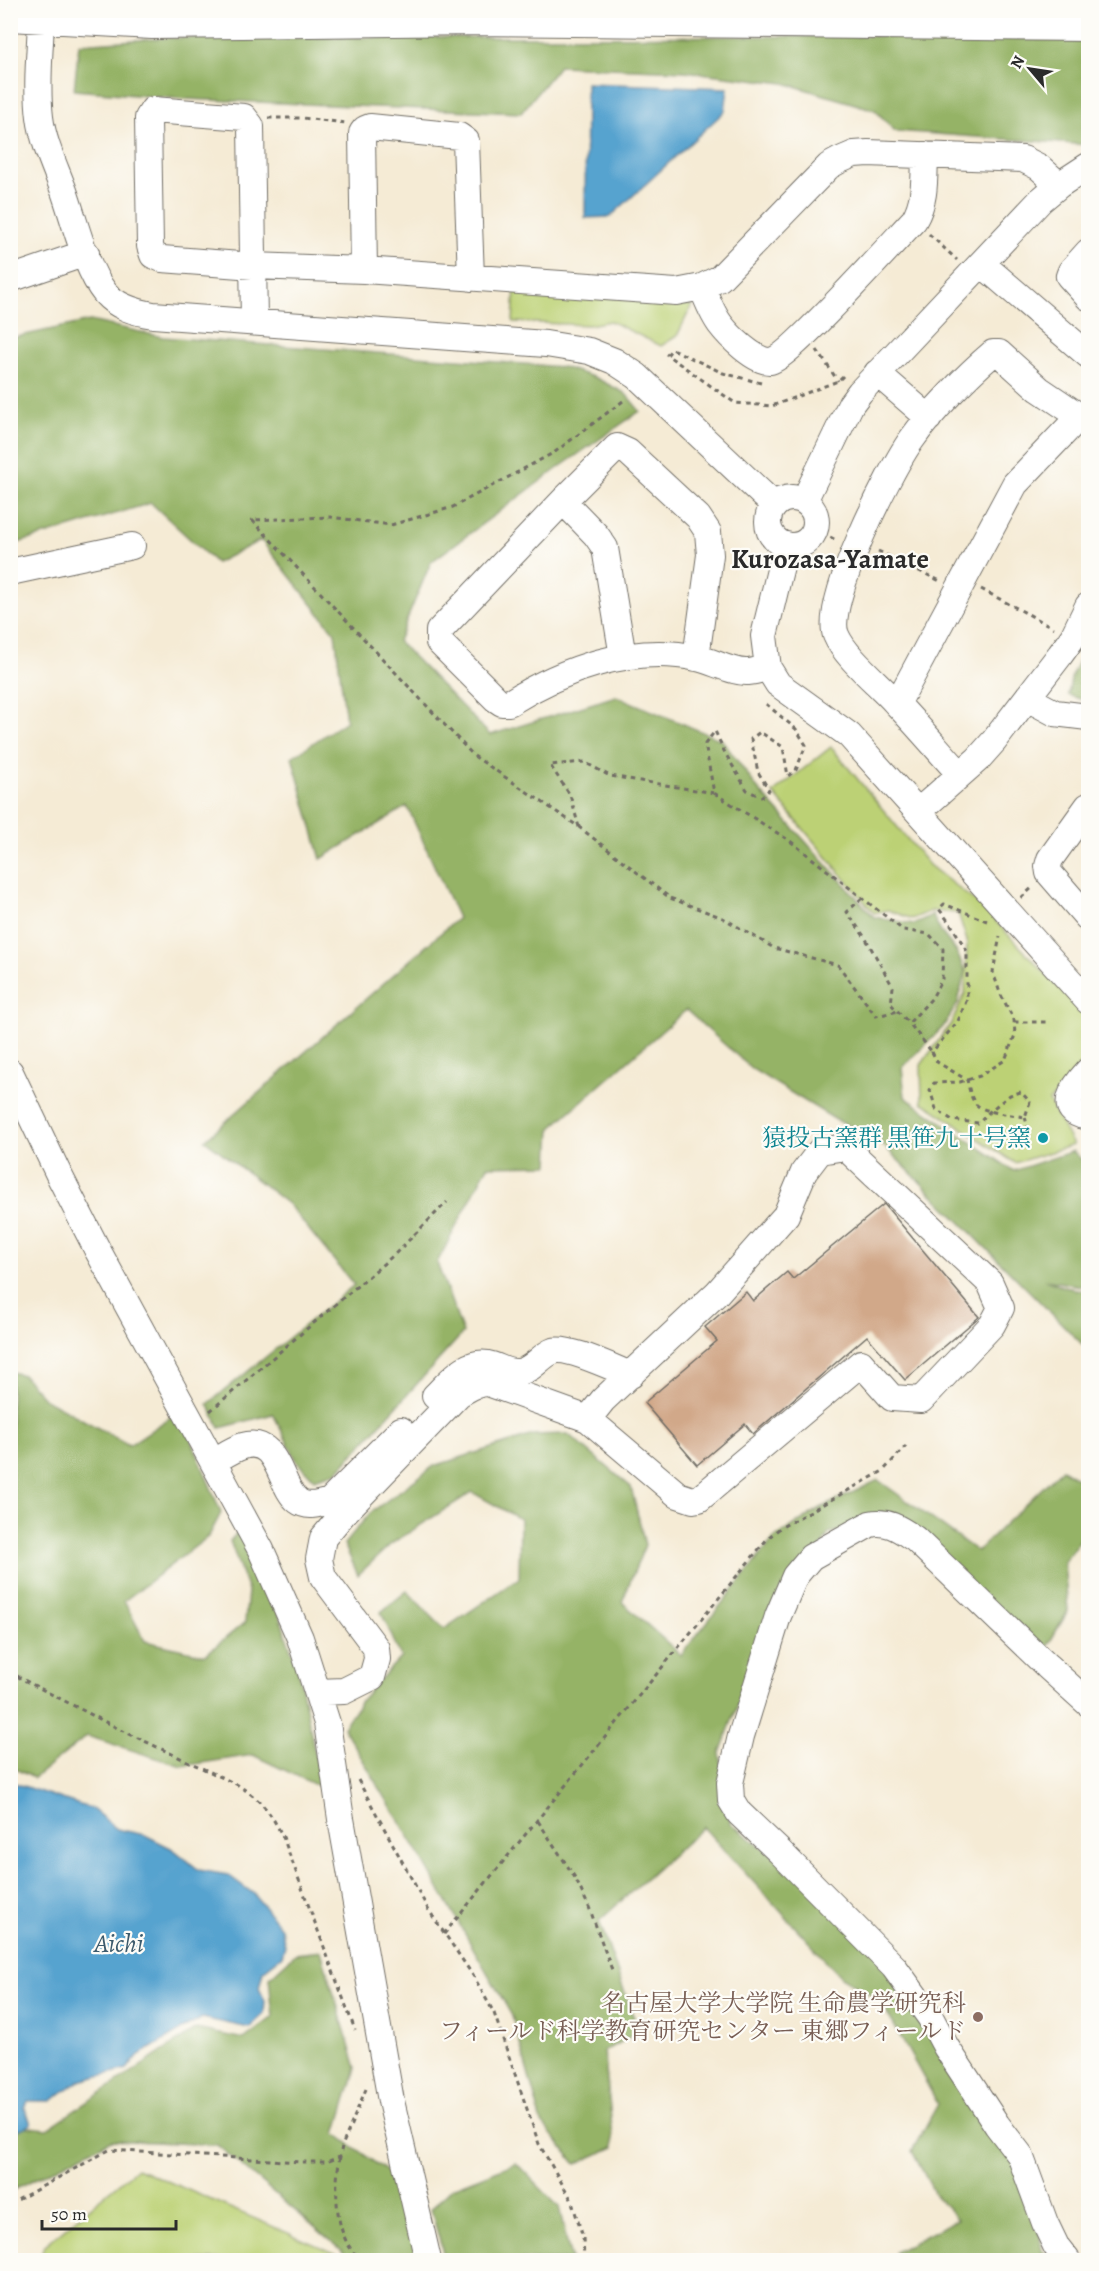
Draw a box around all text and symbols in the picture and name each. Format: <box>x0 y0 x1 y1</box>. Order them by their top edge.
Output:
north arrow <box>1000 39 1060 99</box>
text: N <box>1005 51 1030 73</box>
district label: Kurozasa-Yamate <box>731 541 929 577</box>
place label: 猿投古窯群 黒笹九十号窯 <box>762 1122 1031 1154</box>
marker: 猿投古窯群 黒笹九十号窯 <box>1036 1131 1050 1145</box>
water label: Aichi <box>92 1926 144 1961</box>
place label: 名古屋大学大学院 生命農学研究科 フィールド科学教育研究センター 東郷フィールド <box>439 1987 966 2047</box>
marker: 名古屋大学大学院 生命農学研究科 フィールド科学教育研究センター 東郷フィールド <box>971 2010 985 2024</box>
scale bar <box>42 2193 176 2231</box>
text: 50 m <box>51 2202 87 2226</box>

